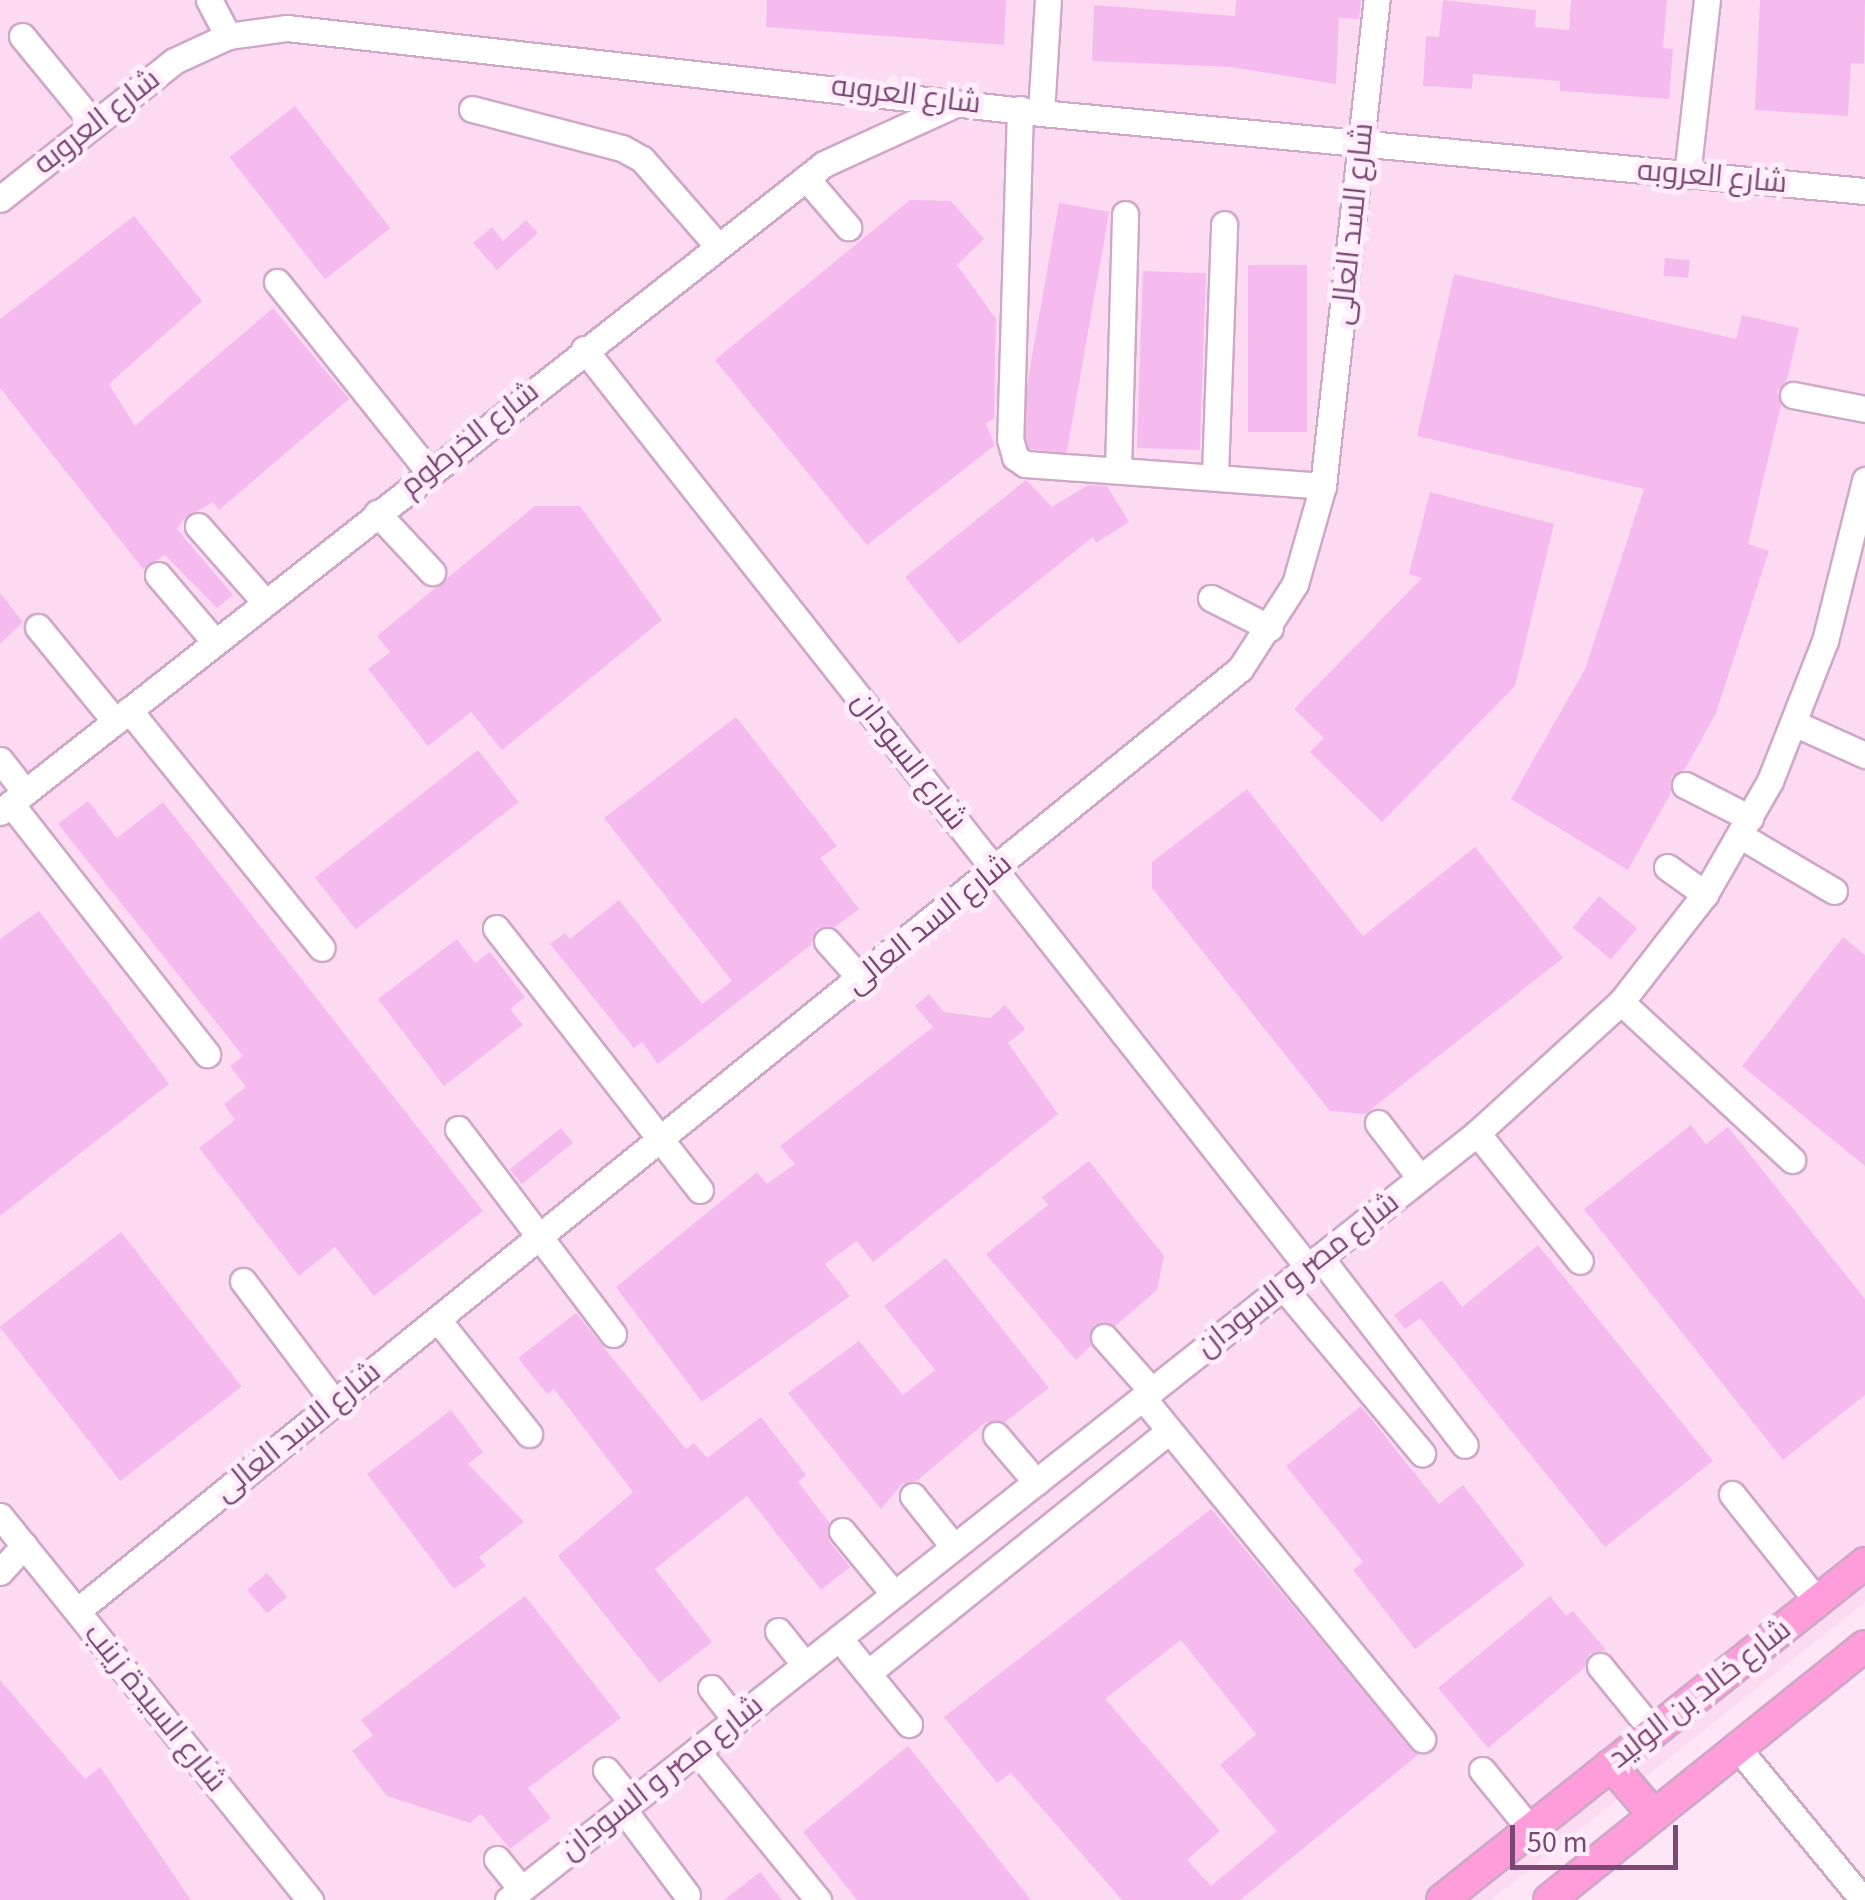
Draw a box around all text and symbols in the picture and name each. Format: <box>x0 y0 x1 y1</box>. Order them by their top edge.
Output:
street label: شارع العروبه <box>27 62 167 182</box>
street label: شارع العروبه <box>829 68 983 122</box>
street label: شارع السد العالى <box>1324 121 1382 327</box>
street label: شارع العروبه <box>1636 153 1788 201</box>
street label: شارع الخرطوم <box>394 374 546 504</box>
street label: شارع السودان <box>844 684 974 838</box>
street label: شارع السد العالى <box>839 846 1019 1002</box>
street label: شارع مصر و السودان <box>1189 1185 1407 1365</box>
street label: شارع السد العالى <box>208 1354 388 1510</box>
street label: شارع خالد بن الوليد <box>1602 1612 1798 1776</box>
street label: شارع السيدة زينب <box>76 1617 234 1799</box>
street label: شارع مصر و السودان <box>553 1688 771 1868</box>
scale bar <box>1515 1805 1682 1867</box>
text: 50 m <box>1527 1821 1588 1864</box>

